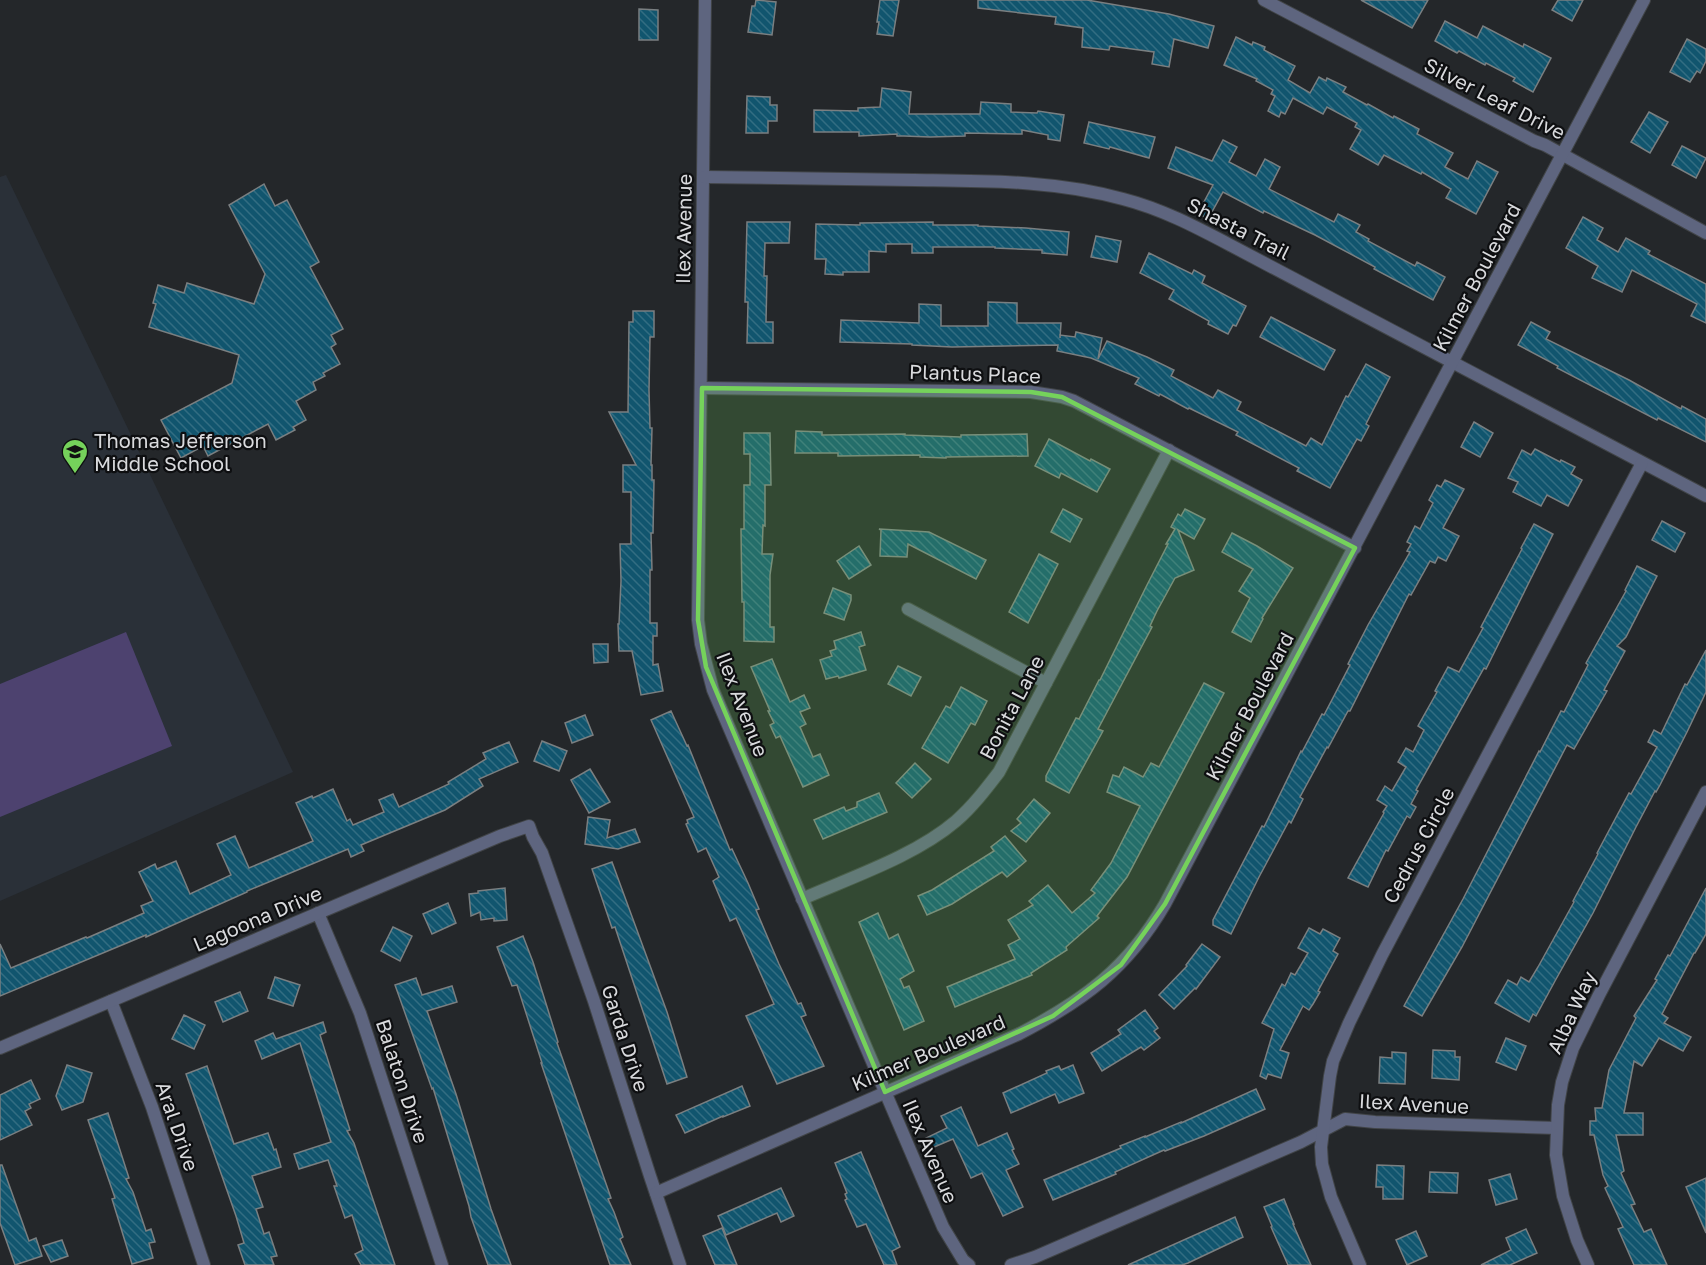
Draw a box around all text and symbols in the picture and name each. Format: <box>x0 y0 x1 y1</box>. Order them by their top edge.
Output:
street label: Silver Leaf Drive <box>1420 52 1570 144</box>
street label: Ilex Avenue <box>670 174 696 284</box>
street label: Shasta Trail <box>1183 192 1295 264</box>
street label: Kilmer Boulevard <box>1427 199 1525 355</box>
street label: Plantus Place <box>909 359 1041 387</box>
place label: Thomas Jefferson Middle School <box>94 428 267 475</box>
school or university icon: Thomas Jefferson Middle School <box>60 437 90 475</box>
street label: Kilmer Boulevard <box>1200 628 1298 784</box>
street label: Ilex Avenue <box>712 648 774 760</box>
street label: Bonita Lane <box>974 651 1048 763</box>
street label: Cedrus Circle <box>1377 783 1459 907</box>
street label: Lagoona Drive <box>189 880 325 956</box>
street label: Alba Way <box>1541 967 1601 1057</box>
street label: Garda Drive <box>597 981 655 1095</box>
street label: Kilmer Boulevard <box>848 1009 1008 1095</box>
street label: Balaton Drive <box>372 1016 434 1146</box>
street label: Aral Drive <box>151 1078 205 1174</box>
street label: Ilex Avenue <box>1358 1088 1470 1118</box>
street label: Ilex Avenue <box>898 1096 964 1206</box>

